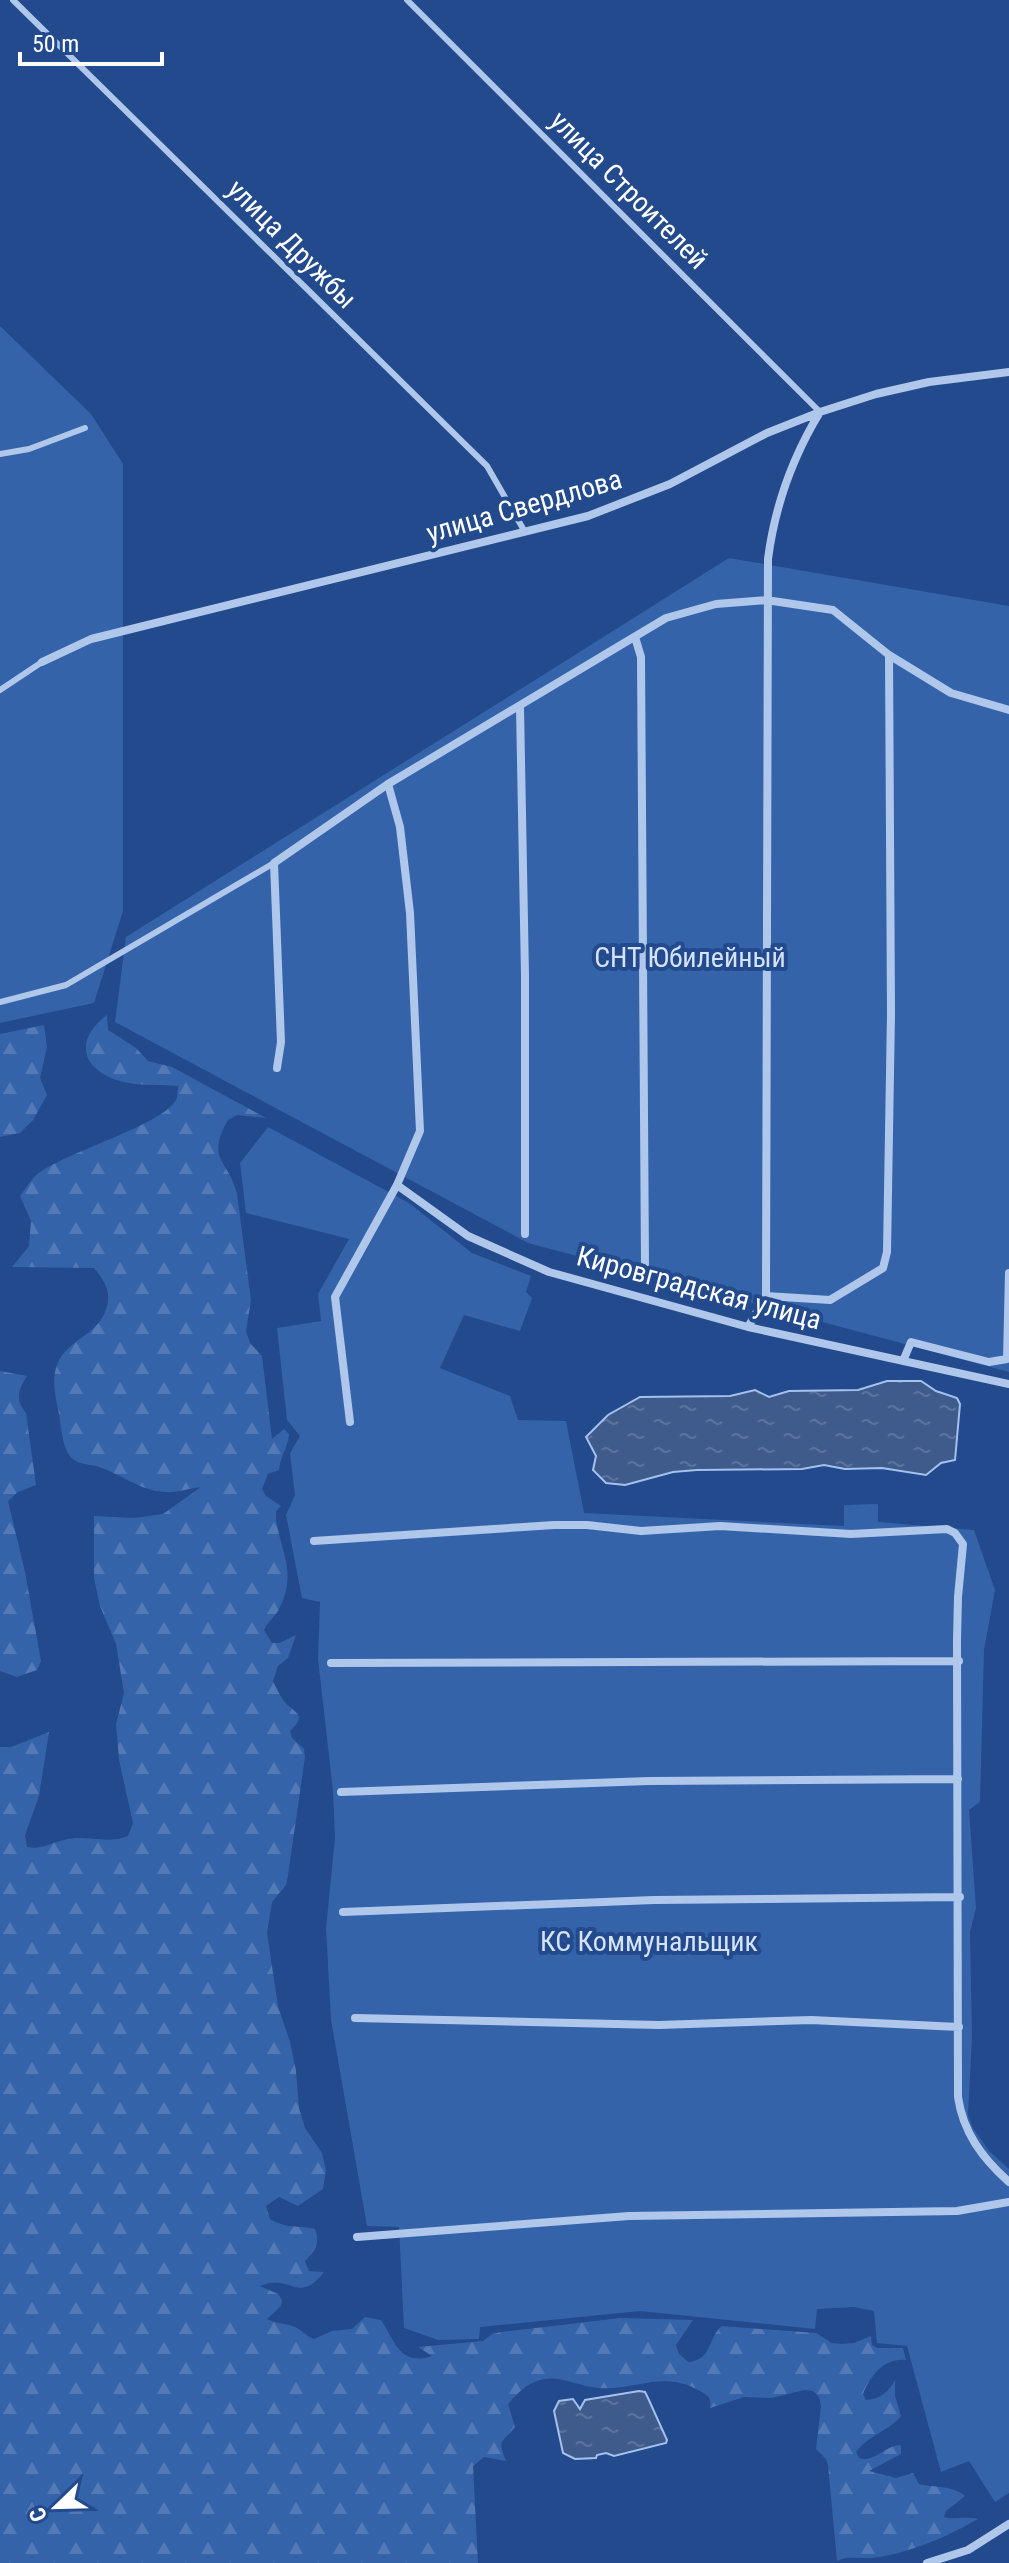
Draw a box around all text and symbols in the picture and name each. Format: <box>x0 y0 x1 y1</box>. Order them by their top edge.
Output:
scale bar <box>20 16 162 66</box>
text: 50 m <box>32 30 79 58</box>
street label: улица Строителей <box>543 104 715 276</box>
street label: улица Дружбы <box>221 173 363 315</box>
street label: улица Свердлова <box>423 462 625 550</box>
park label: СНТ Юбилейный <box>594 941 786 974</box>
street label: Кировградская улица <box>573 1239 825 1337</box>
park label: КС Коммунальщик <box>540 1925 758 1958</box>
north arrow <box>16 2467 96 2547</box>
text: С <box>24 2504 52 2525</box>

